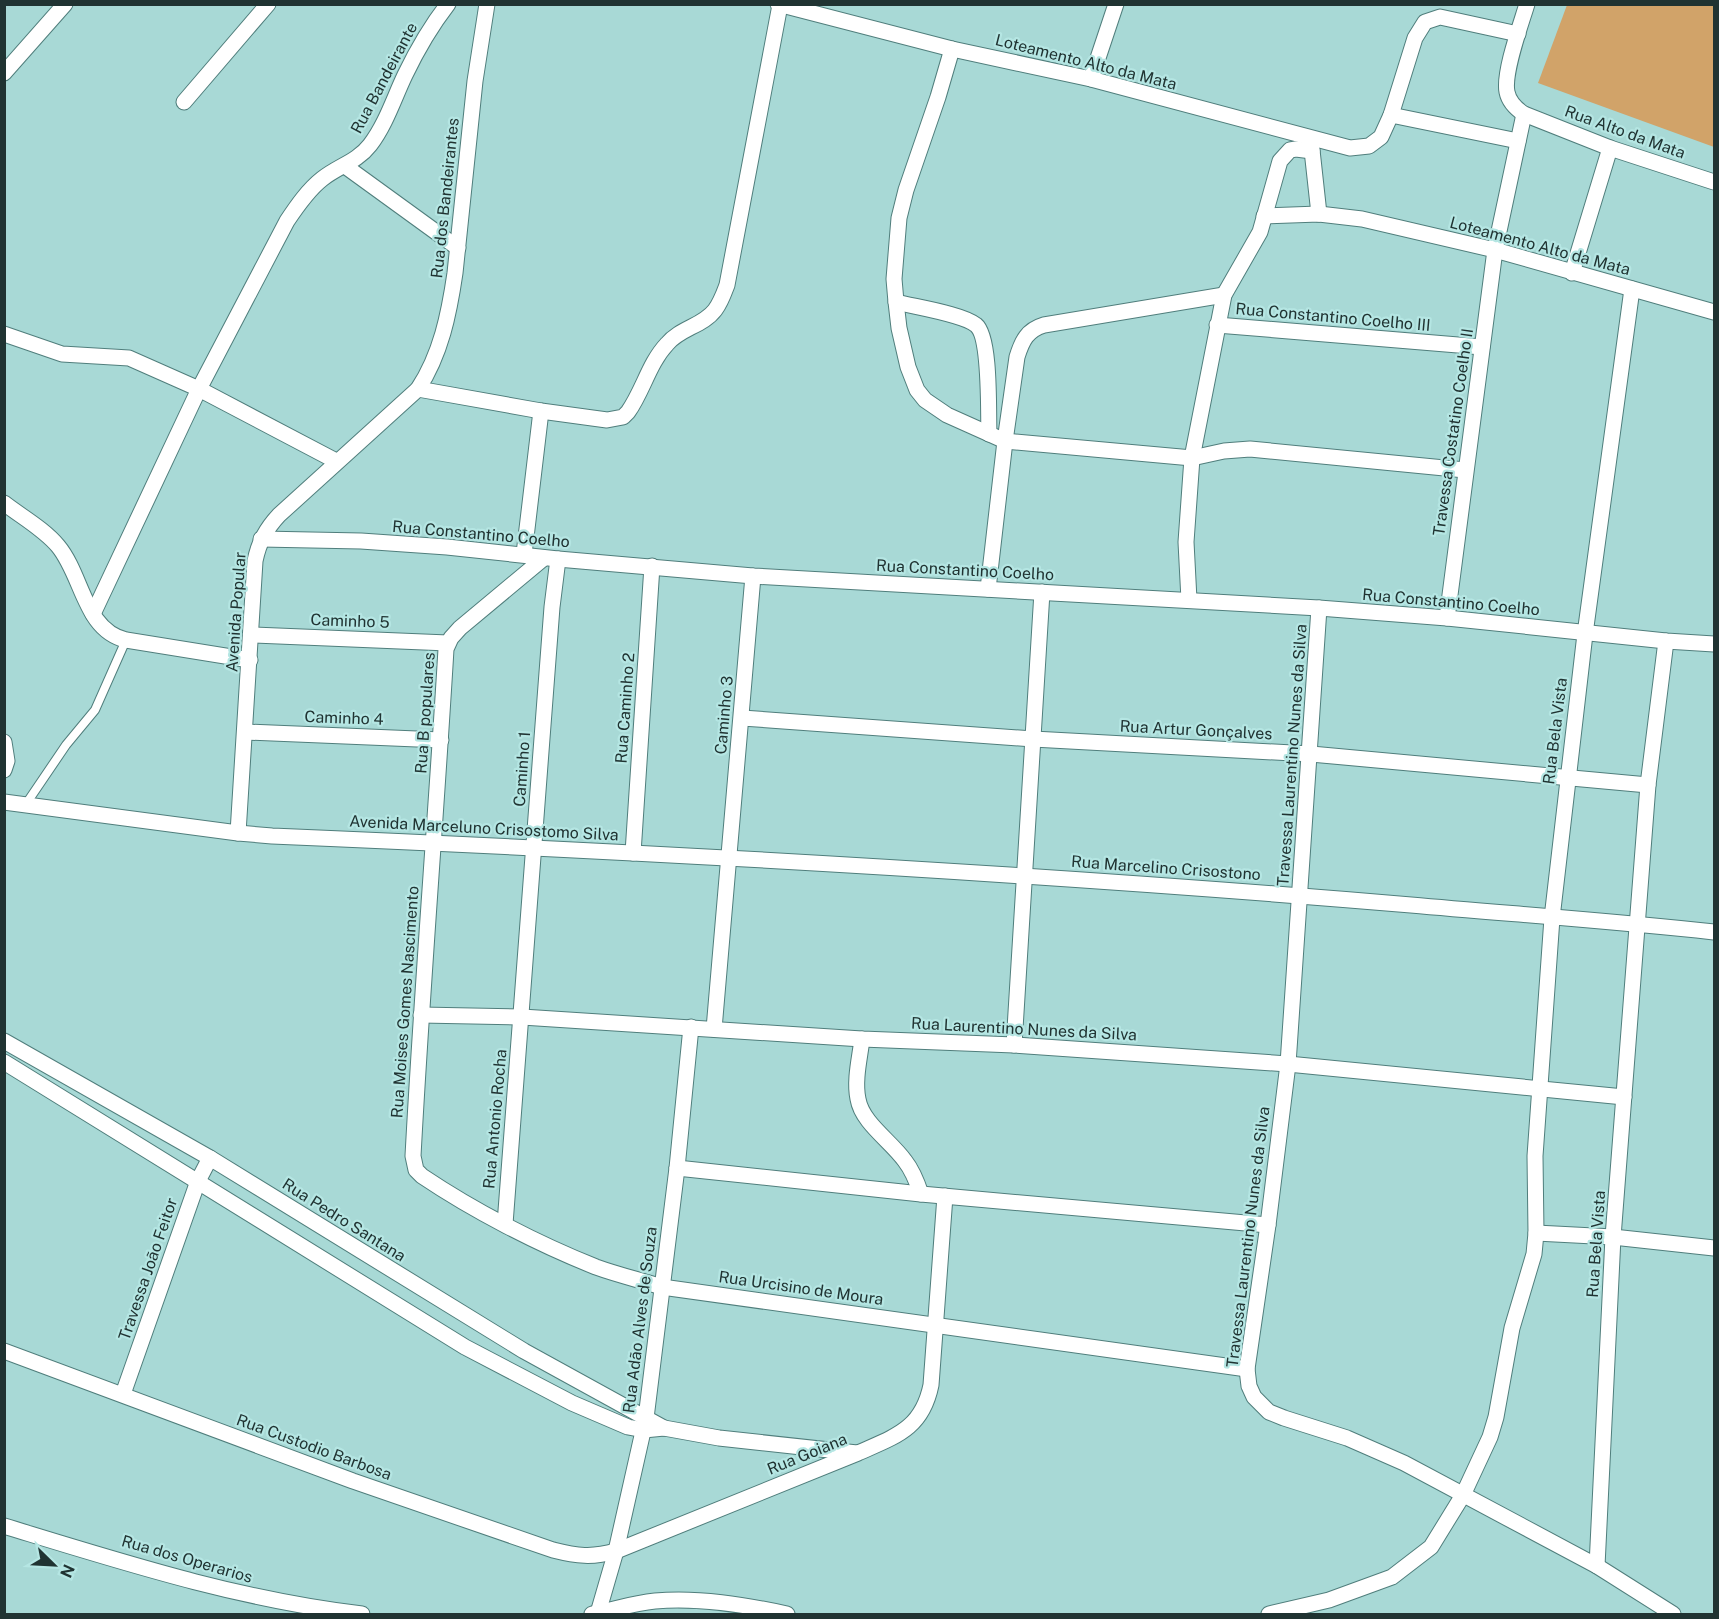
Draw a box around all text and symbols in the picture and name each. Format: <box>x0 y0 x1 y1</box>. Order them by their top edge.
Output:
street label: Rua Bandeirante <box>347 19 421 137</box>
street label: Loteamento Alto da Mata <box>993 30 1179 94</box>
street label: Rua Alto da Mata <box>1562 101 1688 163</box>
street label: Rua dos Bandeirantes <box>427 117 463 279</box>
street label: Loteamento Alto da Mata <box>1448 213 1632 279</box>
street label: Rua Constantino Coelho III <box>1235 299 1431 335</box>
street label: Travessa Costatino Coelho II <box>1429 327 1477 537</box>
street label: Rua Constantino Coelho <box>391 517 571 551</box>
street label: Avenida Popular <box>222 551 250 673</box>
street label: Rua Constantino Coelho <box>876 556 1054 584</box>
street label: Rua Constantino Coelho <box>1361 585 1541 619</box>
street label: Caminho 5 <box>310 610 390 632</box>
street label: Travessa Laurentino Nunes da Silva <box>1273 623 1311 887</box>
street label: Rua B populares <box>411 652 439 774</box>
street label: Rua Caminho 2 <box>612 652 638 764</box>
street label: Caminho 3 <box>711 675 737 755</box>
street label: Rua Bela Vista <box>1539 677 1571 785</box>
street label: Caminho 4 <box>304 707 384 729</box>
street label: Rua Artur Gonçalves <box>1119 717 1273 743</box>
street label: Caminho 1 <box>510 731 534 807</box>
street label: Avenida Marceluno Crisostomo Silva <box>349 811 619 845</box>
street label: Rua Marcelino Crisostono <box>1071 852 1261 884</box>
street label: Rua Moises Gomes Nascimento <box>387 885 423 1119</box>
street label: Rua Laurentino Nunes da Silva <box>911 1014 1137 1044</box>
street label: Rua Antonio Rocha <box>479 1048 511 1190</box>
street label: Travessa Laurentino Nunes da Silva <box>1223 1105 1273 1369</box>
street label: Rua Pedro Santana <box>279 1174 409 1266</box>
street label: Rua Bela Vista <box>1583 1190 1609 1298</box>
street label: Travessa João Feitor <box>115 1195 181 1343</box>
street label: Rua Adão Alves de Souza <box>619 1226 661 1414</box>
street label: Rua Urcisino de Moura <box>717 1267 885 1309</box>
street label: Rua Custodio Barbosa <box>234 1410 394 1484</box>
street label: Rua Goiana <box>764 1429 850 1479</box>
street label: Rua dos Operarios <box>119 1531 255 1587</box>
north arrow <box>24 1535 84 1595</box>
text: N <box>56 1561 78 1580</box>

